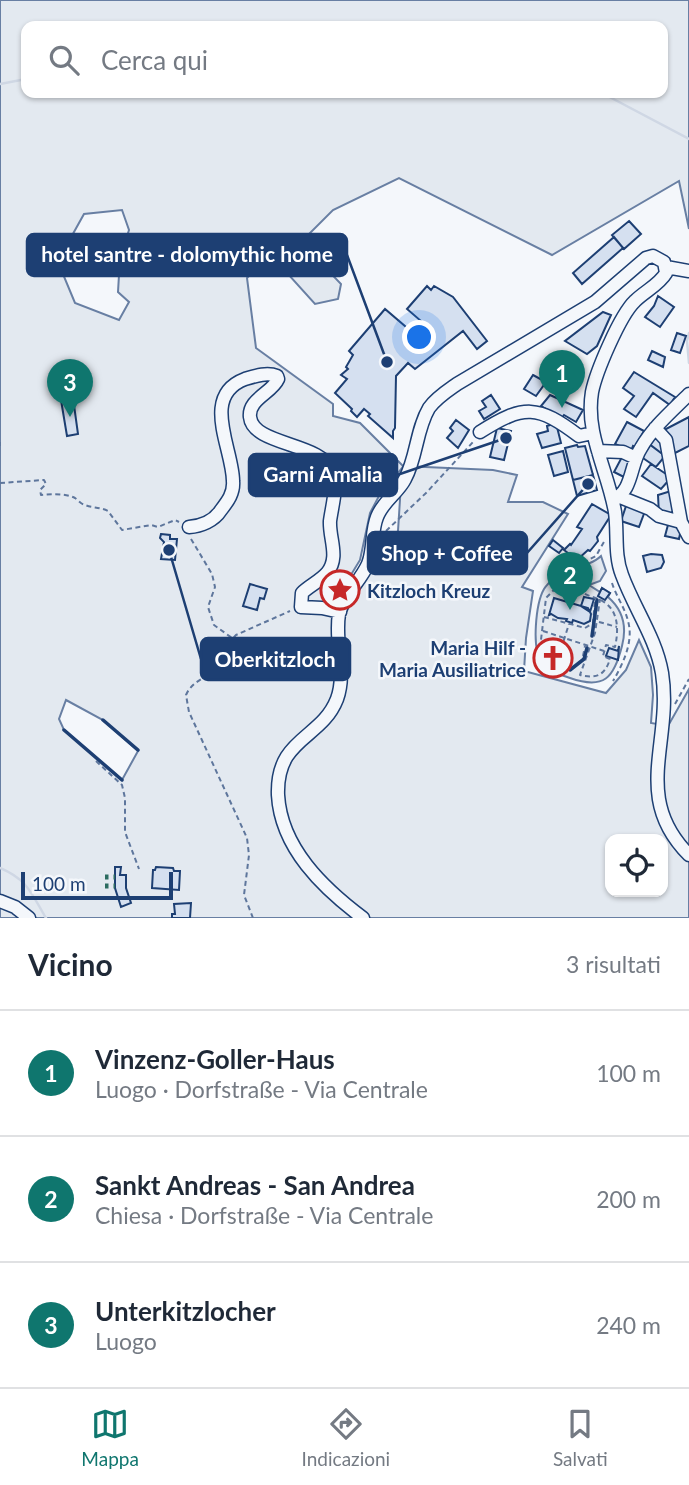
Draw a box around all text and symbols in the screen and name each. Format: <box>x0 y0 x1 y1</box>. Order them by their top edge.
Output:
search box <box>21 21 668 98</box>
icon: search <box>45 41 83 79</box>
text: Cerca qui <box>101 44 208 76</box>
callout: hotel santre - dolomythic home <box>27 234 347 276</box>
text: hotel santre - dolomythic home <box>41 241 333 266</box>
your location <box>402 320 436 354</box>
pin: 1 <box>539 350 585 408</box>
pin: 3 <box>47 359 93 417</box>
callout: Garni Amalia <box>249 454 397 496</box>
text: Garni Amalia <box>263 461 383 486</box>
callout: Shop + Coffee <box>368 532 527 574</box>
text: Shop + Coffee <box>381 540 513 565</box>
pin: 2 <box>547 552 593 610</box>
place icon: Kitzloch Kreuz <box>319 569 361 611</box>
place label: Kitzloch Kreuz <box>367 579 490 602</box>
place label: Maria Hilf - Maria Ausiliatrice <box>379 636 526 681</box>
church icon: Maria Hilf - Maria Ausiliatrice <box>532 637 574 679</box>
callout: Oberkitzloch <box>201 638 350 680</box>
text: Oberkitzloch <box>214 646 336 671</box>
map controls <box>605 834 668 897</box>
button: locate <box>605 834 668 897</box>
scale bar <box>21 869 173 901</box>
text: 100 m <box>32 872 86 895</box>
text: Vicino <box>28 946 113 982</box>
text: 3 risultati <box>566 950 661 978</box>
text: Vinzenz-Goller-Haus <box>95 1043 335 1075</box>
text: 1 <box>44 1059 58 1087</box>
text: 100 m <box>596 1059 661 1087</box>
text: Luogo · Dorfstraße - Via Centrale <box>95 1075 428 1103</box>
text: Sankt Andreas - San Andrea <box>95 1169 415 1201</box>
text: 2 <box>44 1185 58 1213</box>
text: 200 m <box>596 1185 661 1213</box>
text: Chiesa · Dorfstraße - Via Centrale <box>95 1201 433 1229</box>
text: Unterkitzlocher <box>95 1295 276 1327</box>
text: 3 <box>44 1311 58 1339</box>
text: 240 m <box>596 1311 661 1339</box>
text: Luogo <box>95 1327 157 1355</box>
tab: Mappa <box>81 1405 139 1470</box>
tab: Indicazioni <box>302 1405 390 1470</box>
tab: Salvati <box>553 1405 608 1470</box>

